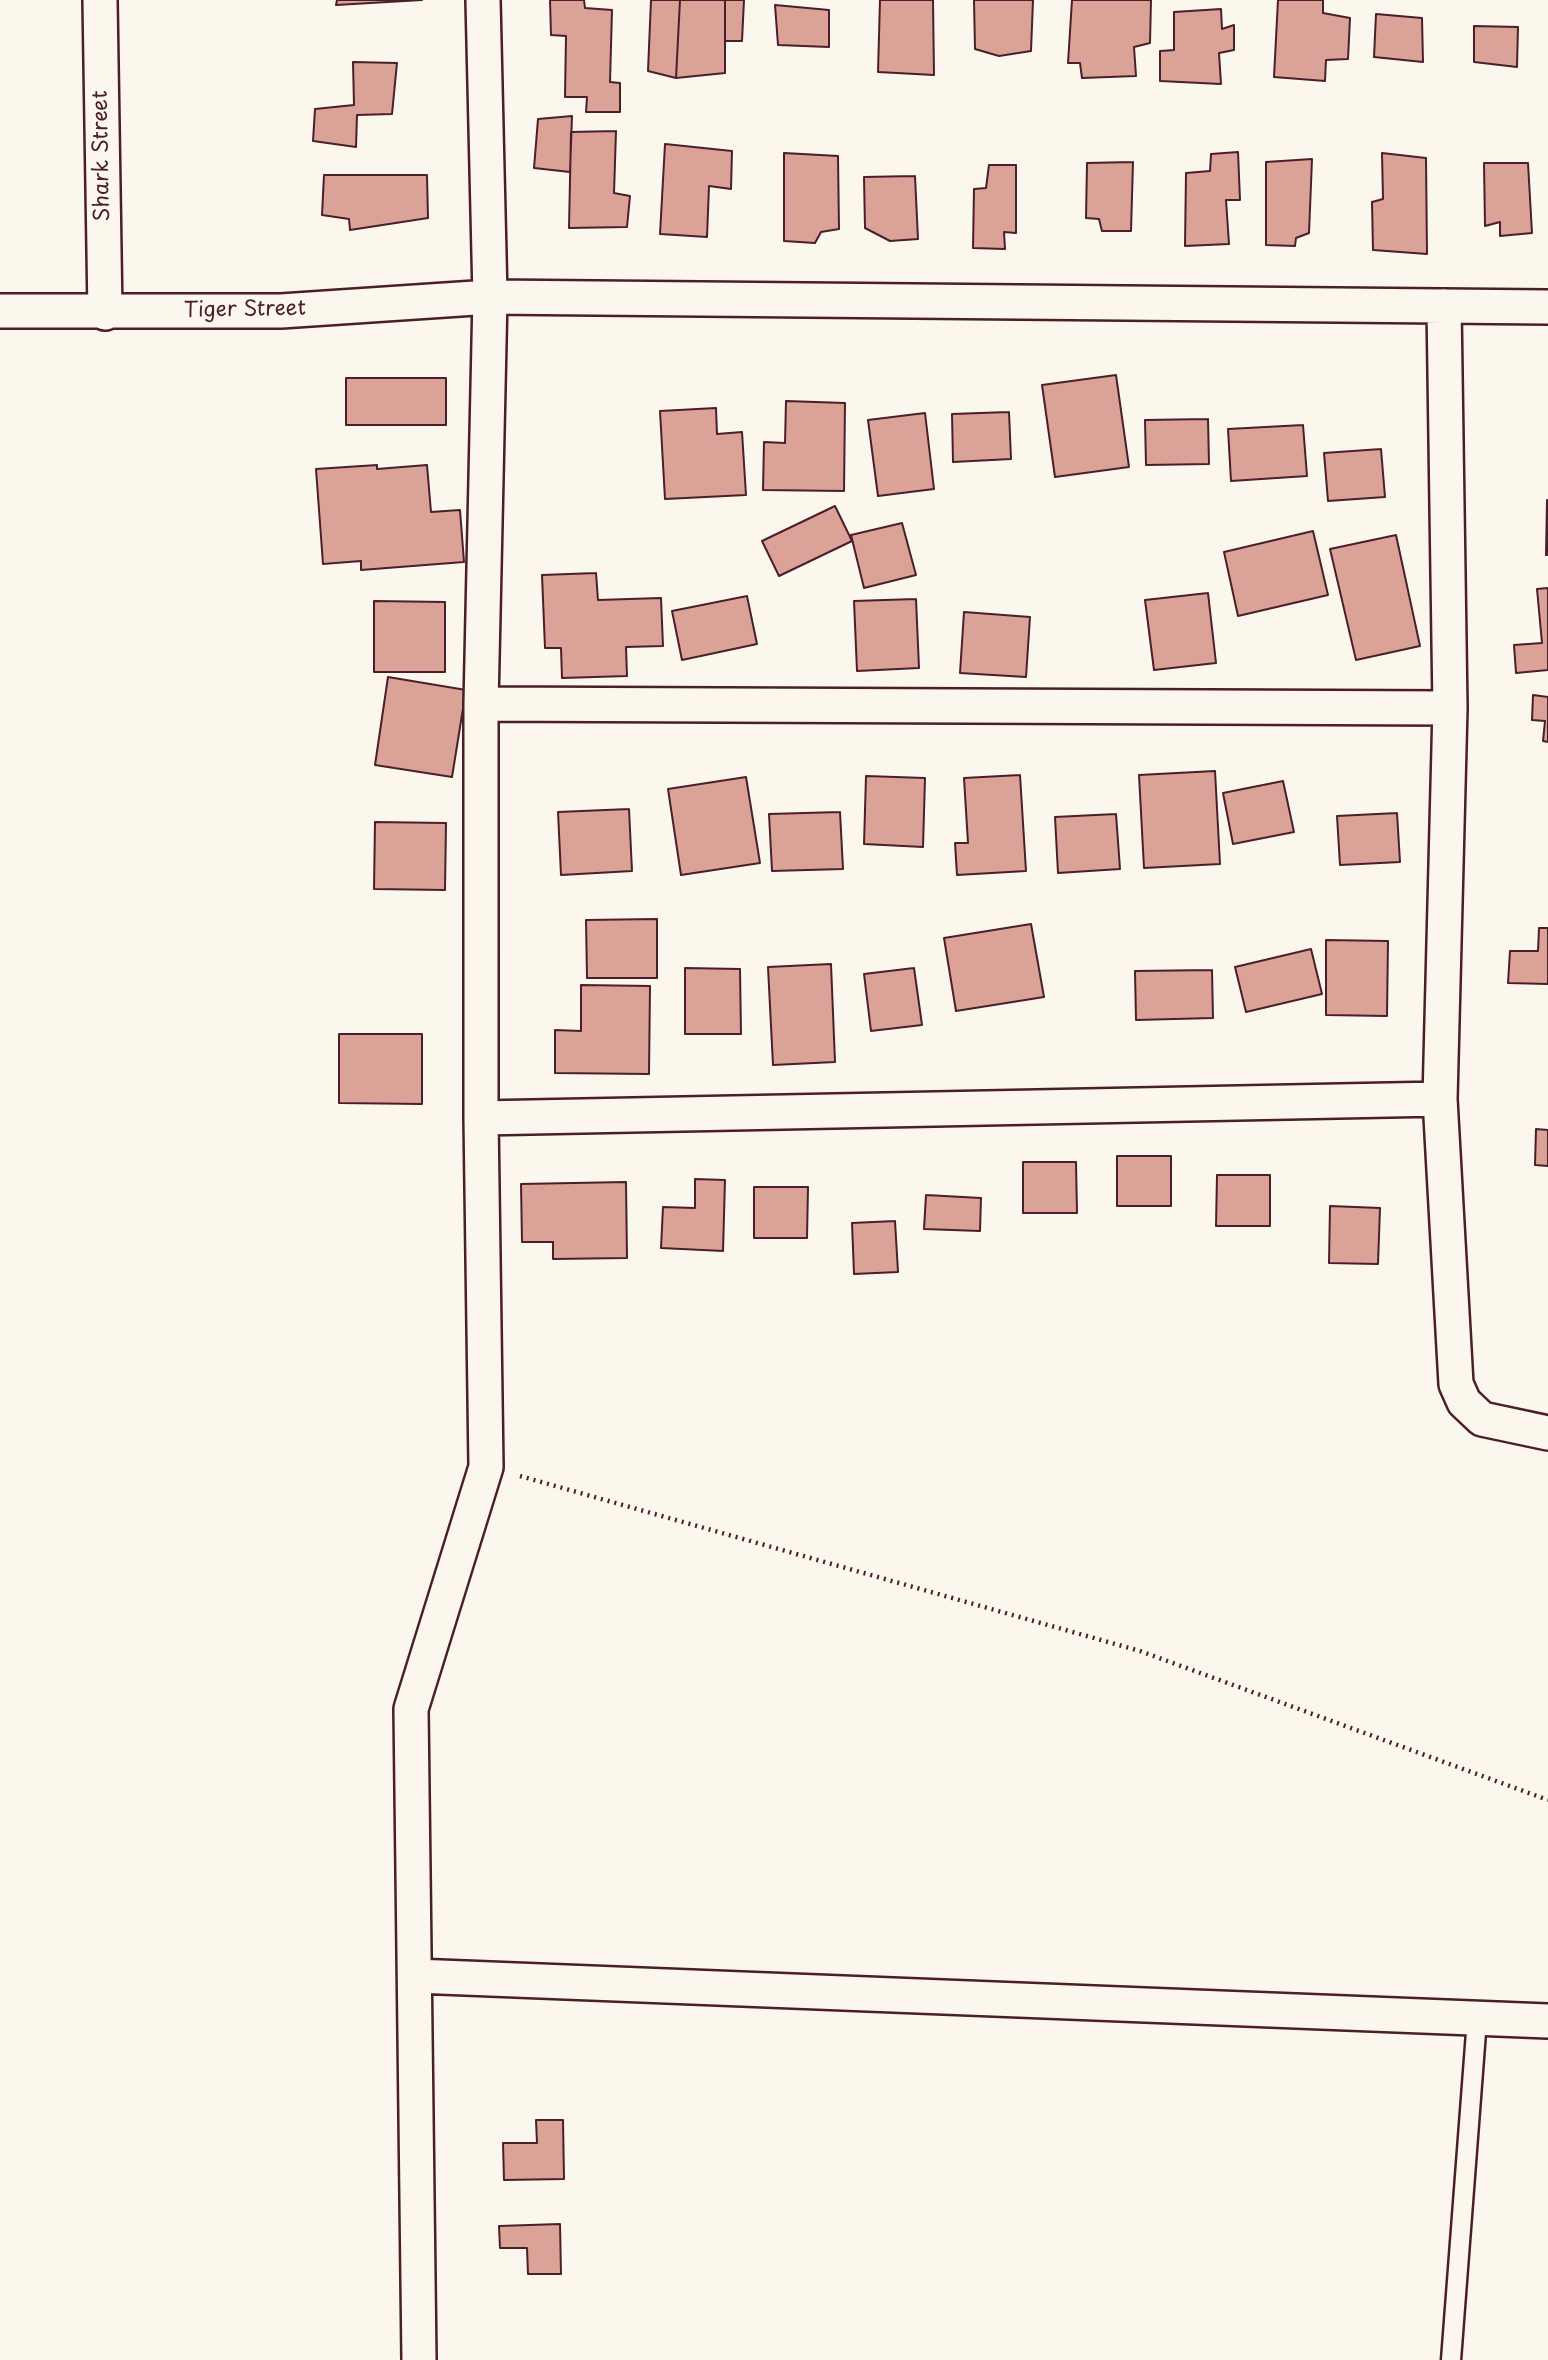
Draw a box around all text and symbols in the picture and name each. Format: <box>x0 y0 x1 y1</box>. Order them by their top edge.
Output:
street label: Shark Street <box>88 90 116 222</box>
street label: Tiger Street <box>184 296 306 324</box>

